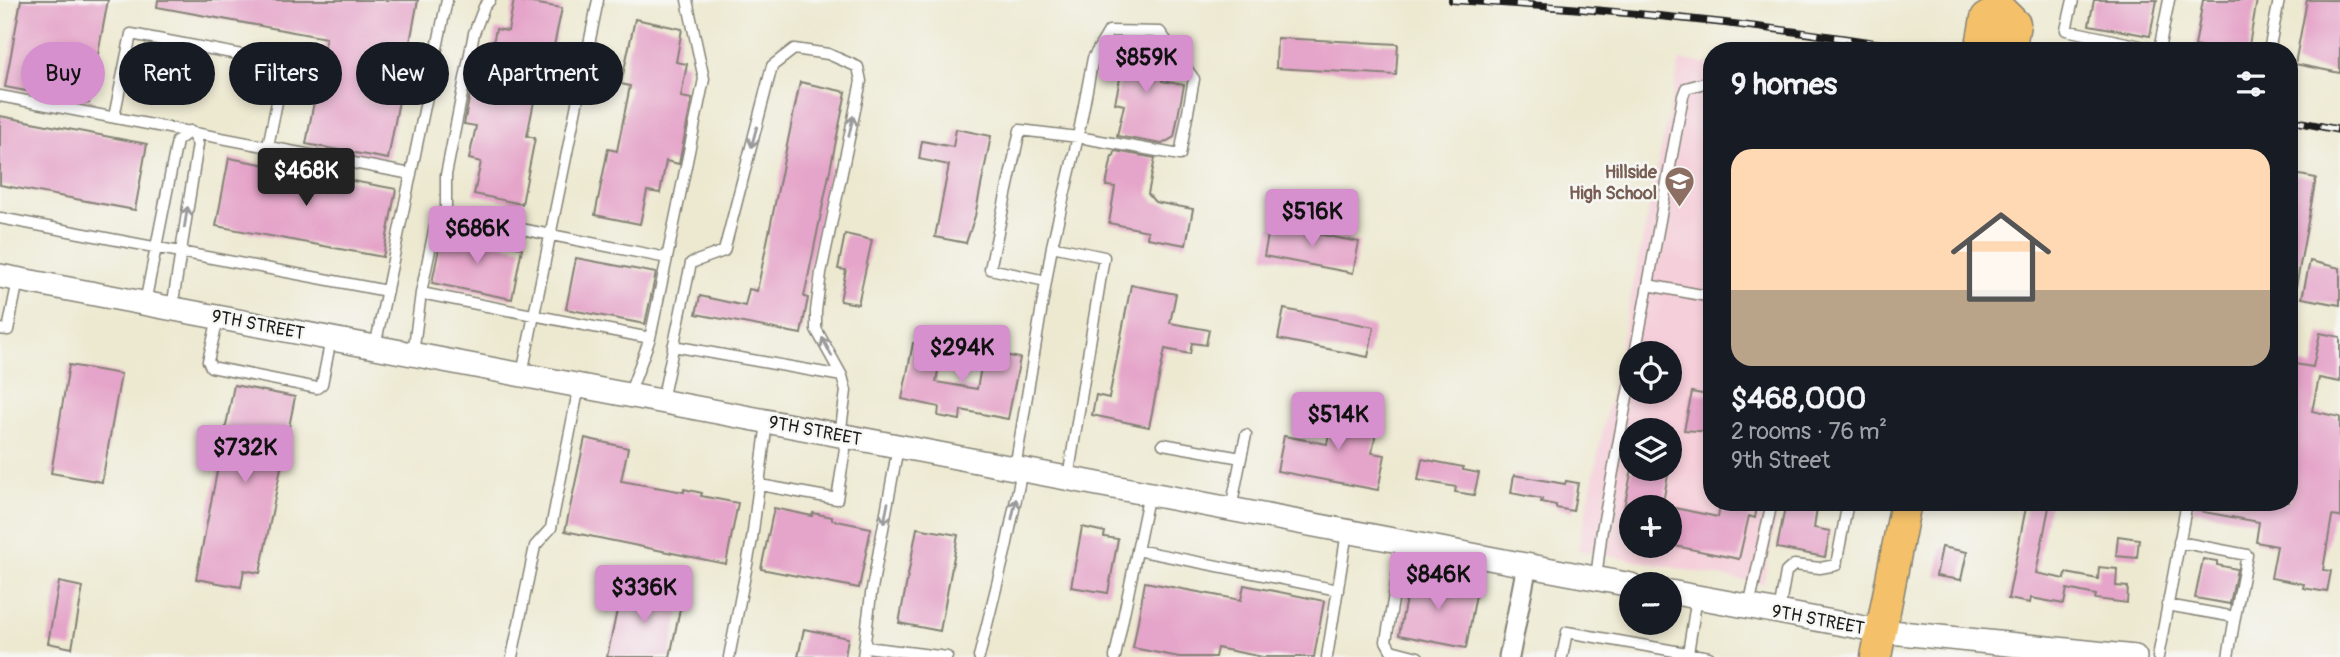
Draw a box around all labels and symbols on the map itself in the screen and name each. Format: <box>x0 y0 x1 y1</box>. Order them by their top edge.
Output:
pin: $859K <box>1097 36 1195 95</box>
one-way arrow <box>845 115 859 138</box>
one-way arrow <box>747 125 760 147</box>
pin: $468K <box>257 148 355 208</box>
place label: Hillside High School <box>1569 161 1658 205</box>
school or university icon: Hillside High School <box>1663 165 1697 209</box>
pin: $516K <box>1263 190 1361 249</box>
one-way arrow <box>180 206 193 229</box>
pin: $686K <box>428 206 526 266</box>
street label: 9TH STREET <box>210 305 306 345</box>
pin: $294K <box>913 326 1011 385</box>
one-way arrow <box>820 338 834 358</box>
pin: $514K <box>1289 392 1387 452</box>
street label: 9TH STREET <box>767 411 863 451</box>
pin: $732K <box>196 426 294 485</box>
one-way arrow <box>1008 498 1021 521</box>
one-way arrow <box>879 501 893 524</box>
pin: $846K <box>1389 552 1487 612</box>
pin: $336K <box>595 566 693 625</box>
street label: 9TH STREET <box>1770 600 1866 640</box>

